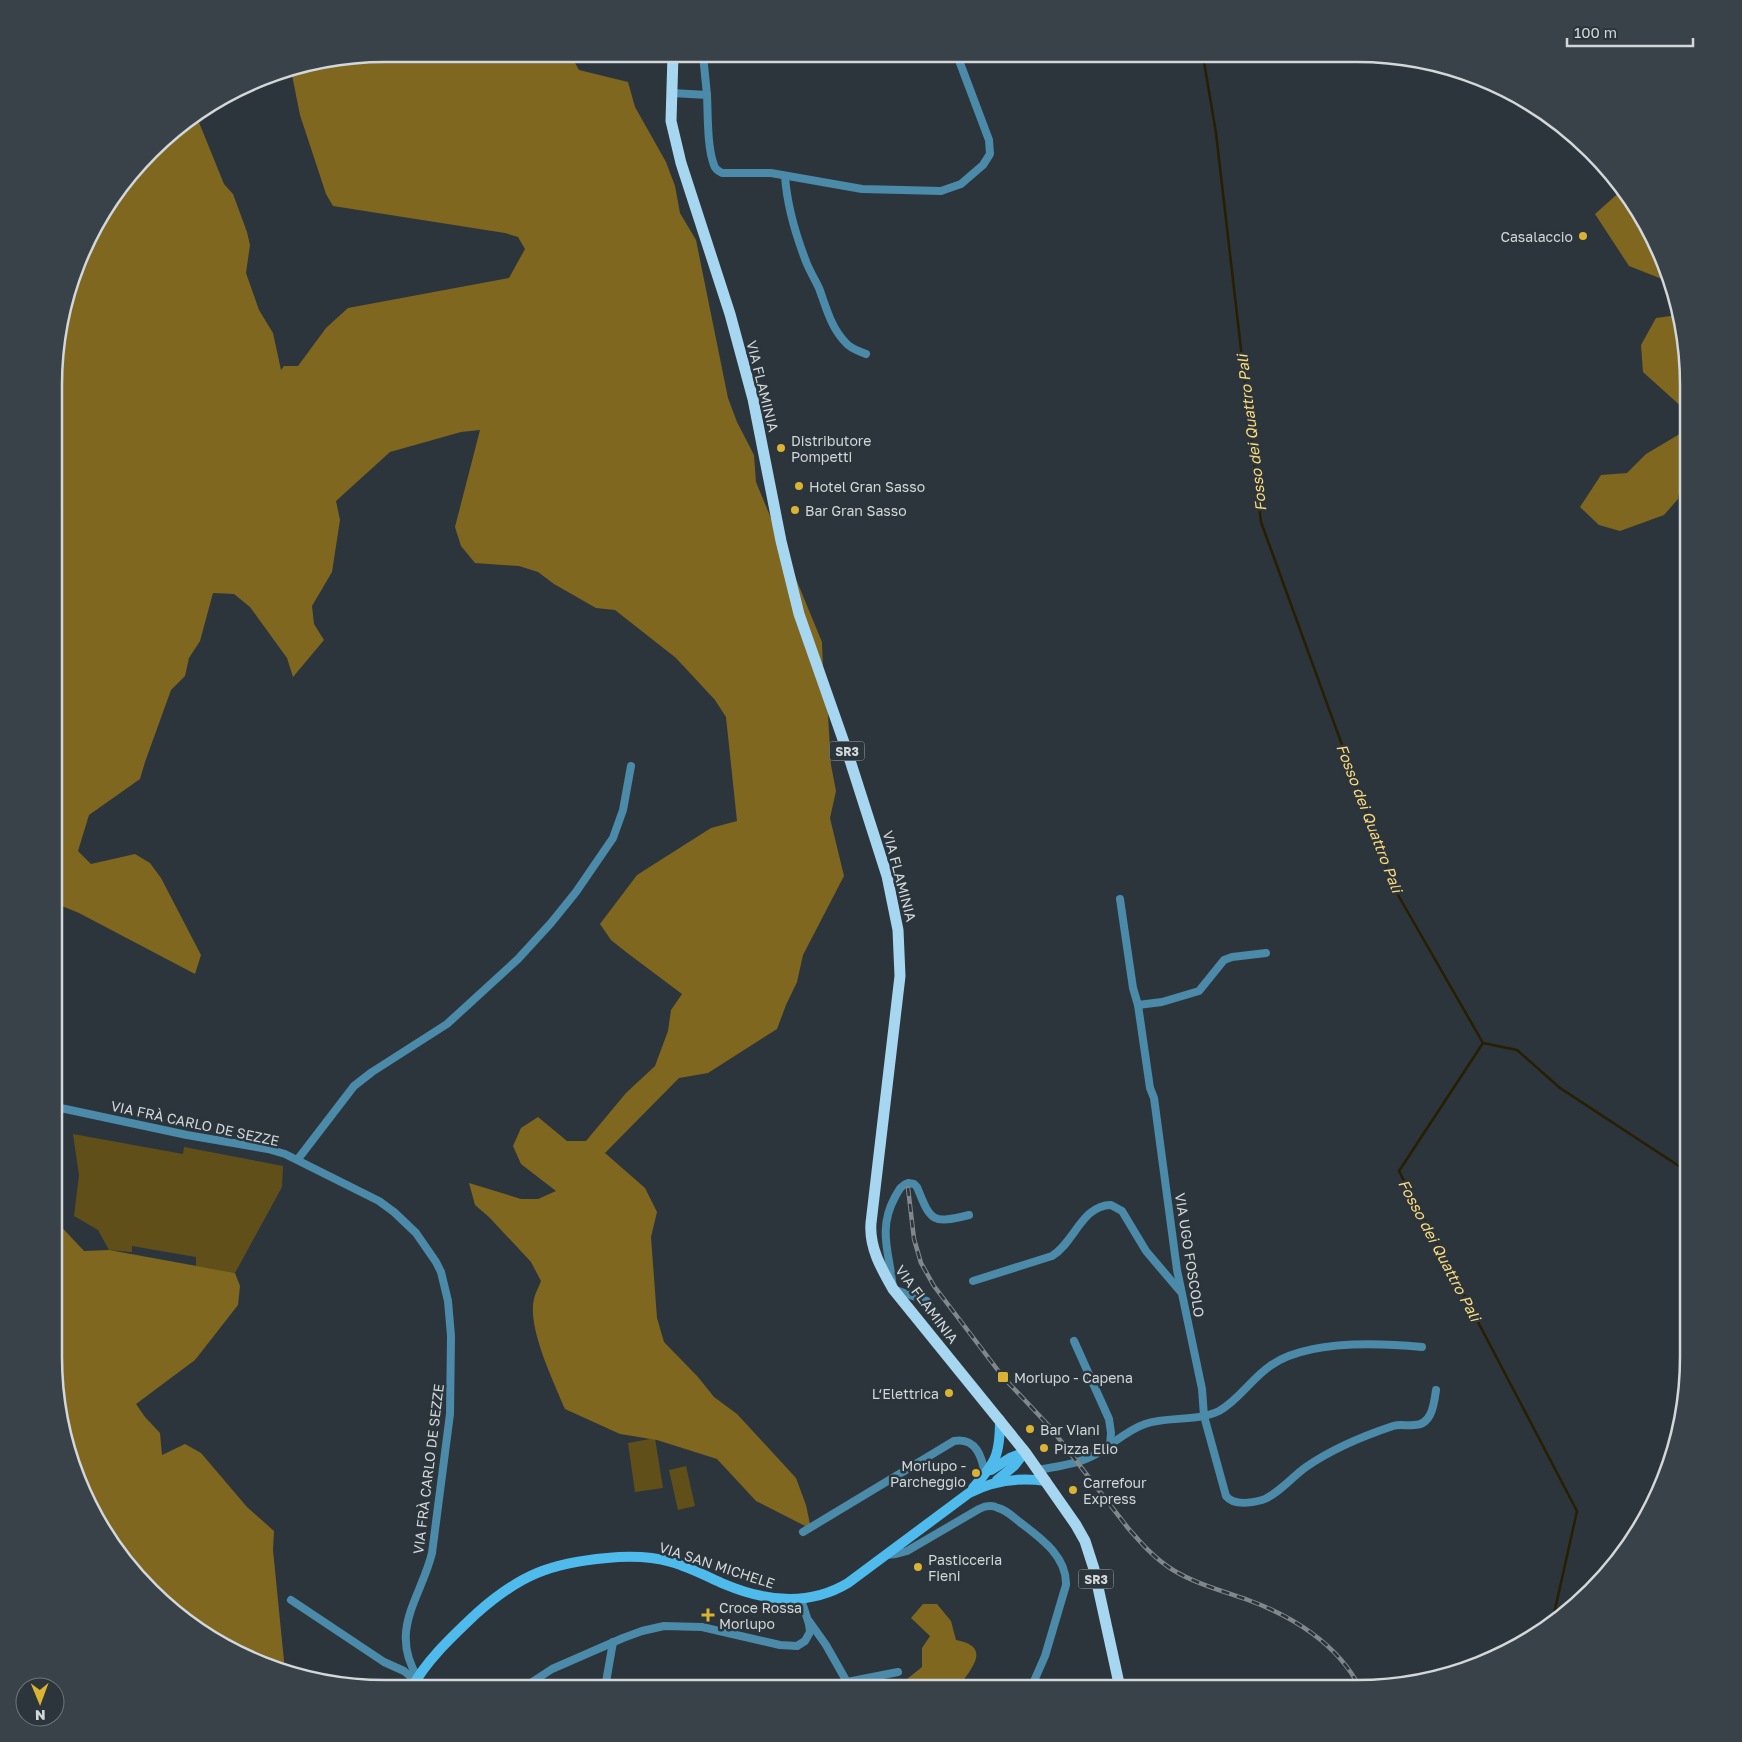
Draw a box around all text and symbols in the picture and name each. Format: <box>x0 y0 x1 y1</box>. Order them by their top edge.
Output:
scale bar <box>1567 15 1693 47</box>
text: 100 m <box>1574 23 1617 41</box>
place label: Casalaccio <box>1500 228 1573 245</box>
marker: Casalaccio <box>1577 230 1589 242</box>
street label: VIA FLAMINIA <box>743 339 783 434</box>
water label: Fosso dei Quattro Pali <box>1232 352 1270 512</box>
place label: Distributore Pompetti <box>791 432 871 465</box>
marker: Distributore Pompetti <box>775 442 787 454</box>
place label: Hotel Gran Sasso <box>809 478 925 495</box>
marker: Hotel Gran Sasso <box>793 480 805 492</box>
place label: Bar Gran Sasso <box>805 502 907 519</box>
marker: Bar Gran Sasso <box>789 504 801 516</box>
road number: SR3 <box>830 741 864 760</box>
water label: Fosso dei Quattro Pali <box>1333 741 1407 897</box>
street label: VIA FLAMINIA <box>880 829 920 924</box>
street label: VIA FRÀ CARLO DE SEZZE <box>109 1097 281 1149</box>
water label: Fosso dei Quattro Pali <box>1395 1176 1486 1326</box>
street label: VIA UGO FOSCOLO <box>1172 1192 1208 1318</box>
street label: VIA FLAMINIA <box>892 1261 962 1347</box>
place label: Morlupo - Capena <box>1014 1369 1133 1386</box>
marker: Morlupo - Capena <box>996 1370 1010 1384</box>
street label: VIA FRÀ CARLO DE SEZZE <box>409 1383 447 1555</box>
place label: L‘Elettrica <box>872 1385 939 1402</box>
marker: L‘Elettrica <box>943 1387 955 1399</box>
place label: Bar Viani <box>1040 1421 1100 1438</box>
marker: Bar Viani <box>1024 1423 1036 1435</box>
place label: Pizza Elio <box>1054 1440 1118 1457</box>
marker: Pizza Elio <box>1038 1442 1050 1454</box>
place label: Morlupo - Parcheggio <box>890 1457 966 1490</box>
marker: Morlupo - Parcheggio <box>970 1467 982 1479</box>
place label: Carrefour Express <box>1083 1474 1147 1507</box>
marker: Carrefour Express <box>1067 1484 1079 1496</box>
street label: VIA SAN MICHELE <box>657 1538 777 1592</box>
place label: Pasticceria Fieni <box>928 1551 1002 1584</box>
marker: Pasticceria Fieni <box>912 1561 924 1573</box>
road number: SR3 <box>1078 1570 1114 1588</box>
place label: Croce Rossa Morlupo <box>719 1599 802 1632</box>
marker: Croce Rossa Morlupo <box>701 1608 715 1622</box>
north arrow <box>15 1677 65 1727</box>
text: N <box>35 1707 46 1724</box>

